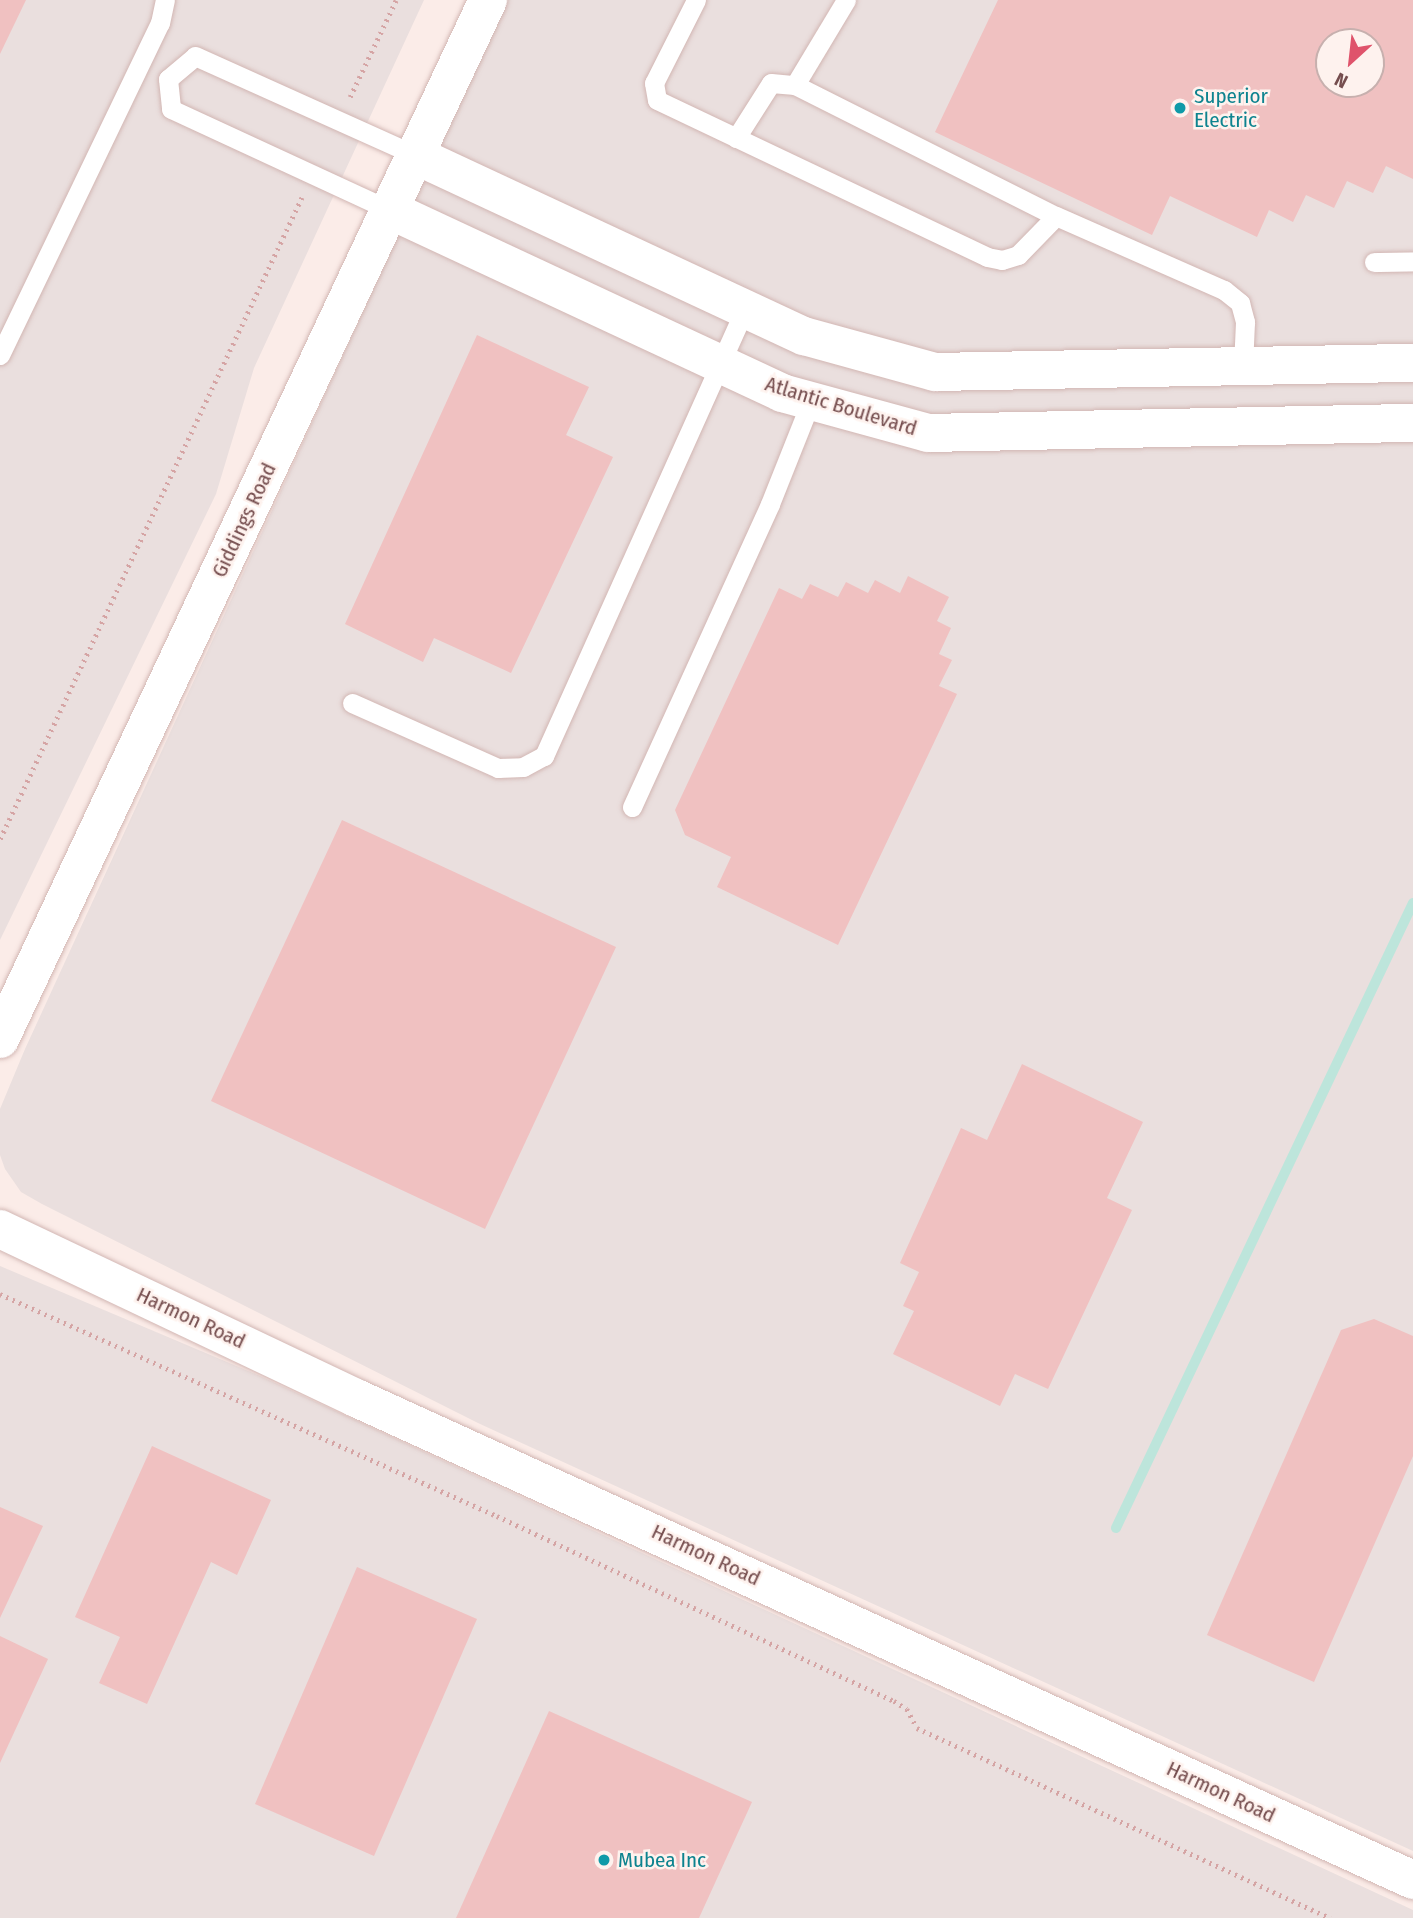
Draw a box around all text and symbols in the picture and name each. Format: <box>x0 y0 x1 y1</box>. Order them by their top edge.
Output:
north arrow <box>1315 28 1385 98</box>
text: N <box>1331 68 1351 93</box>
place label: Superior Electric <box>1194 83 1268 133</box>
marker: Superior Electric <box>1172 100 1188 116</box>
street label: Atlantic Boulevard <box>762 371 920 441</box>
street label: Giddings Road <box>207 459 281 581</box>
street label: Harmon Road <box>133 1282 249 1354</box>
street label: Harmon Road <box>648 1519 764 1591</box>
street label: Harmon Road <box>1163 1756 1279 1828</box>
place label: Mubea Inc <box>618 1847 706 1873</box>
marker: Mubea Inc <box>596 1852 612 1868</box>

